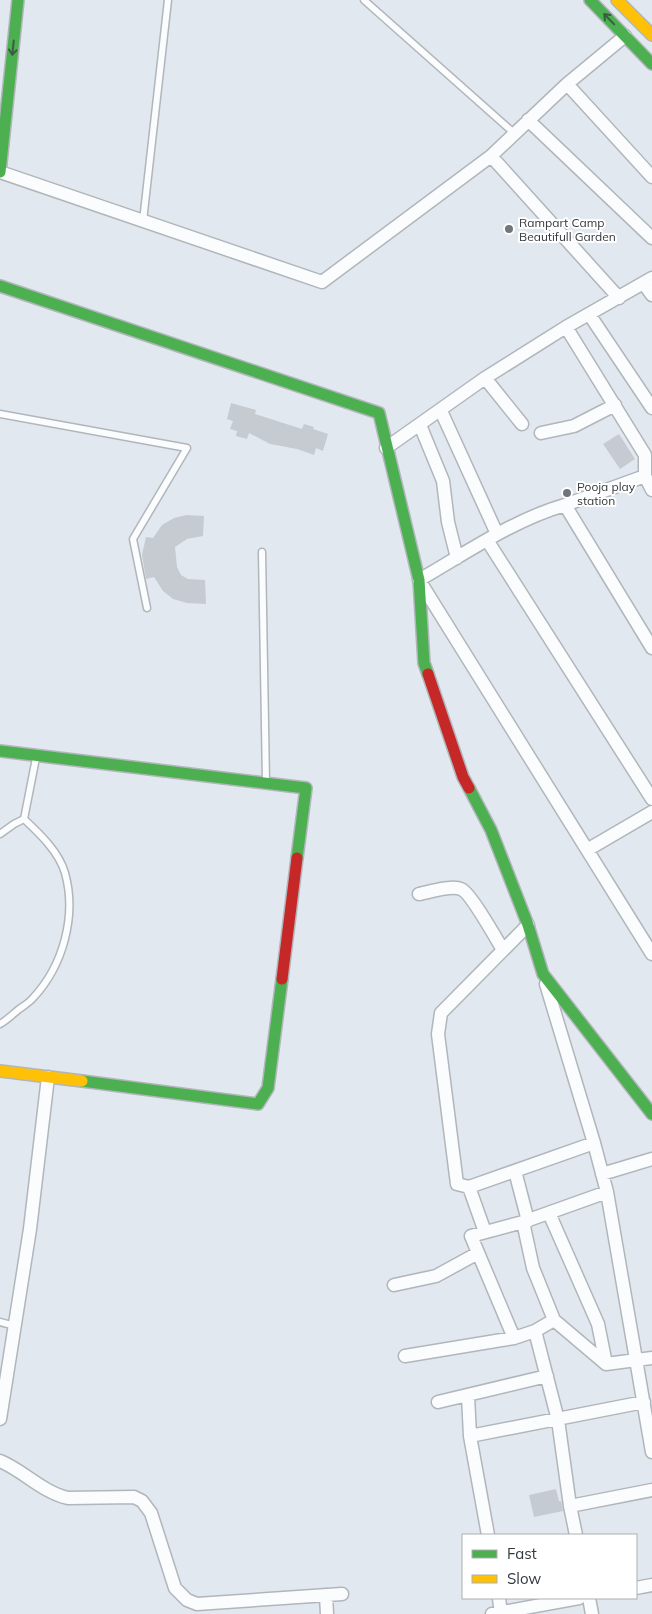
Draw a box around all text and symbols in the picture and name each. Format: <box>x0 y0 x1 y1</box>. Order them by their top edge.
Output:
one-way arrow <box>603 13 615 26</box>
one-way arrow <box>8 40 18 56</box>
place label: Rampart Camp Beautifull Garden <box>519 215 616 244</box>
marker: Rampart Camp Beautifull Garden <box>503 223 515 235</box>
place label: Pooja play station <box>577 479 636 508</box>
marker: Pooja play station <box>561 487 573 499</box>
legend <box>462 1534 637 1599</box>
text: Fast <box>507 1544 537 1563</box>
text: Slow <box>507 1569 541 1588</box>

